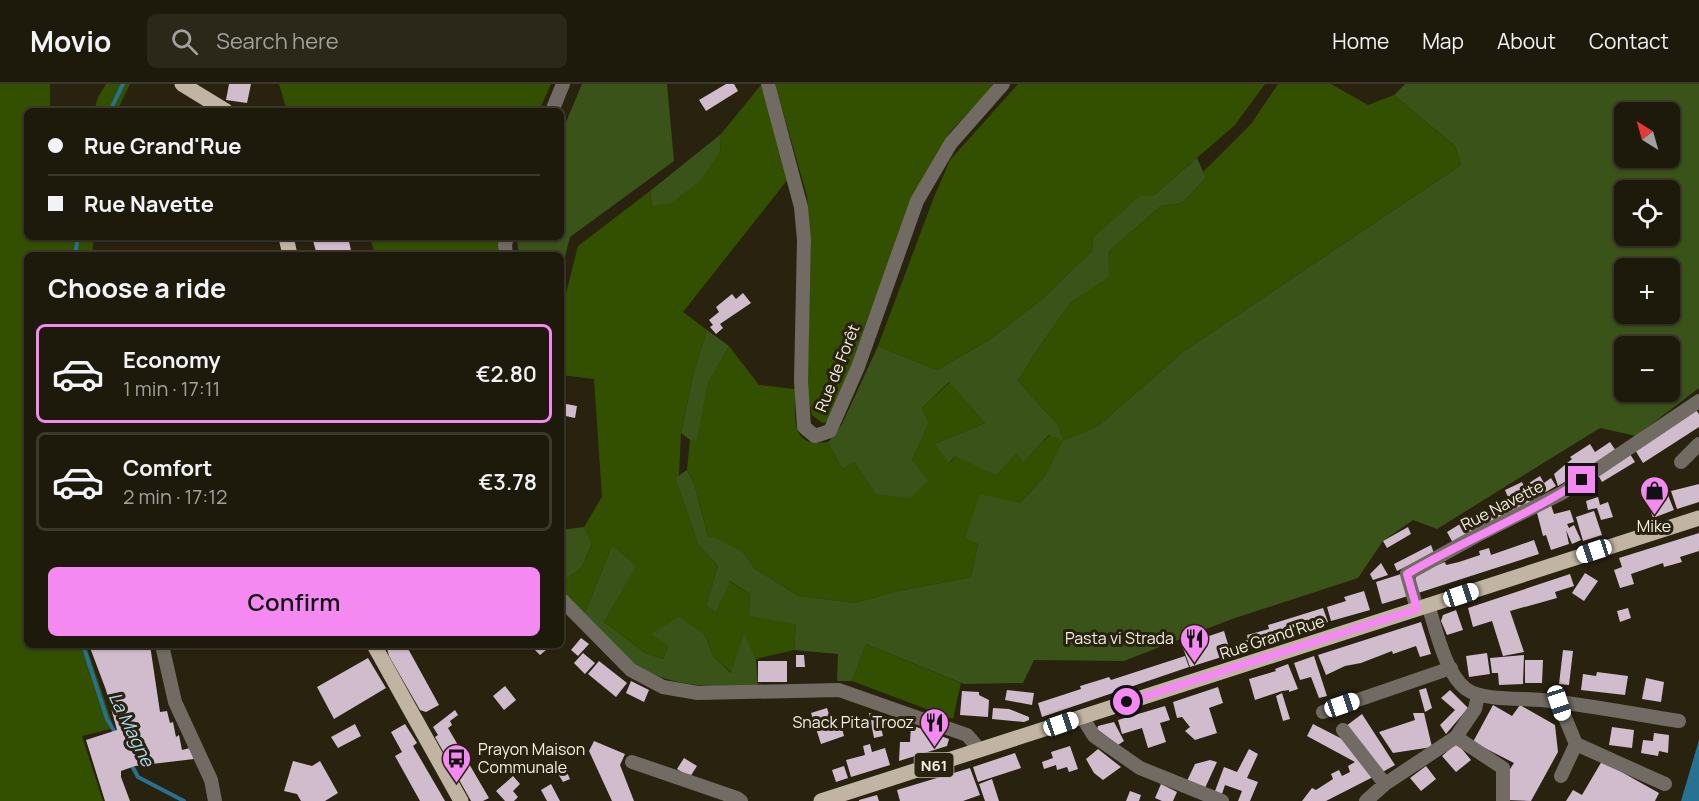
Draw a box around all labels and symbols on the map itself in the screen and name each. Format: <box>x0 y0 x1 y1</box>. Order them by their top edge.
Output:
north arrow <box>1614 102 1680 168</box>
street label: Rue de Forêt <box>809 321 865 415</box>
route end <box>1568 466 1595 493</box>
shop icon: Mike <box>1638 474 1670 516</box>
street label: Rue Navette <box>1457 475 1547 535</box>
place label: Mike <box>1637 515 1671 537</box>
car <box>1574 537 1614 565</box>
car <box>1441 581 1481 609</box>
street label: Rue Grand'Rue <box>1217 610 1327 664</box>
restaurant icon: Pasta vi Strada <box>1179 622 1211 664</box>
place label: Pasta vi Strada <box>1065 627 1174 649</box>
car <box>1545 683 1573 723</box>
water label: La Magne <box>104 688 161 771</box>
route start <box>1113 688 1140 715</box>
car <box>1322 691 1362 719</box>
restaurant icon: Snack Pita Trooz <box>919 706 951 748</box>
car <box>1041 710 1081 738</box>
place label: Snack Pita Trooz <box>792 711 914 733</box>
place label: Prayon Maison Communale <box>478 738 585 778</box>
bus stop icon: Prayon Maison Communale <box>441 742 473 784</box>
road number: N61 <box>914 753 954 777</box>

